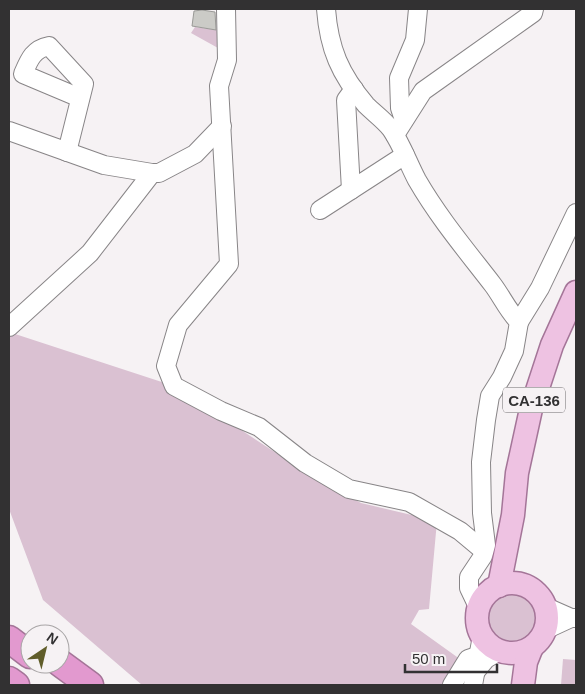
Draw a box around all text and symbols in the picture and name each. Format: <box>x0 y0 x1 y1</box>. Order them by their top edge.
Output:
road number: CA-136 <box>503 388 565 412</box>
north arrow <box>20 624 70 674</box>
text: N <box>44 629 61 648</box>
scale bar <box>405 642 498 674</box>
text: 50 m <box>412 650 445 667</box>

